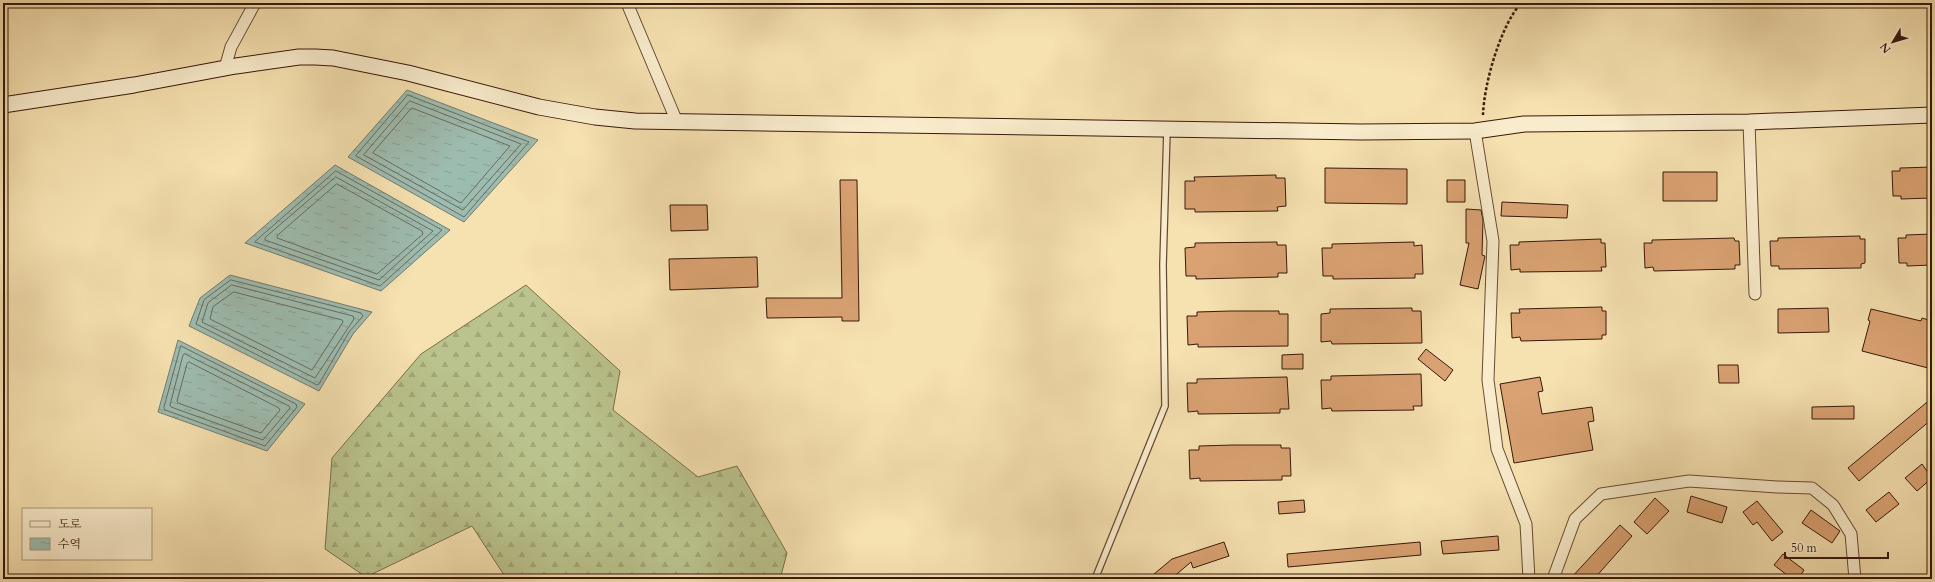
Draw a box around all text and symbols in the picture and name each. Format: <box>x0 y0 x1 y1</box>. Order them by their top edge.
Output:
north arrow <box>1873 22 1913 62</box>
text: N <box>1876 39 1894 56</box>
legend <box>22 508 152 560</box>
text: 도로 <box>58 516 82 532</box>
scale bar <box>1785 534 1888 560</box>
text: 수역 <box>58 536 81 552</box>
text: 50 m <box>1791 540 1818 556</box>

